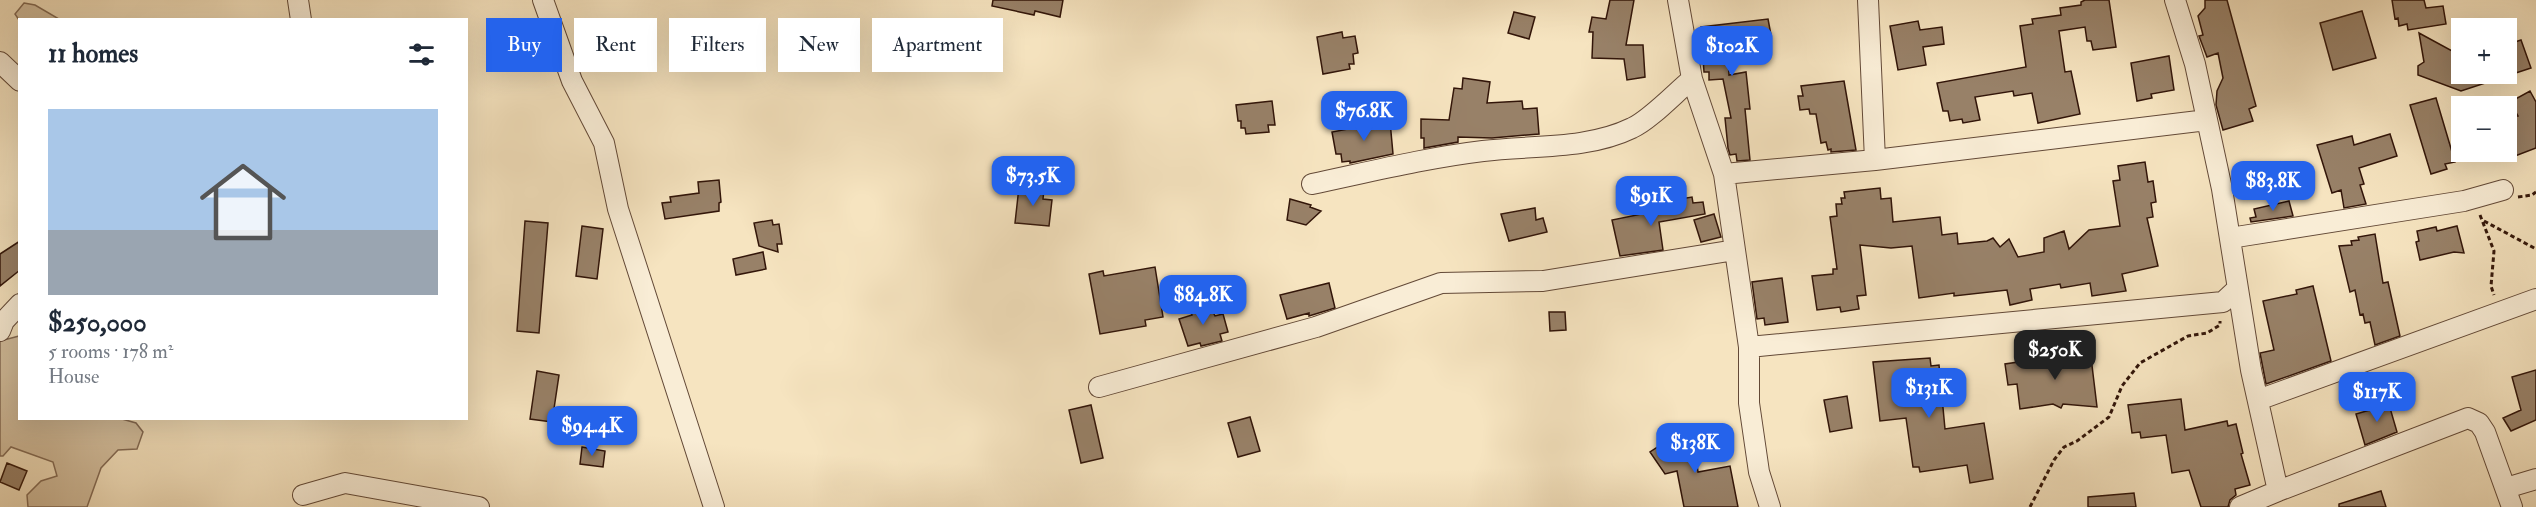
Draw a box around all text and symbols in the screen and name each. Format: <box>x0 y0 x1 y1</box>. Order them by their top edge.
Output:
chip: Buy <box>486 18 562 72</box>
chip: Rent <box>574 18 657 72</box>
chip: Filters <box>669 18 766 72</box>
chip: New <box>778 18 860 72</box>
chip: Apartment <box>872 18 1003 72</box>
map controls <box>2451 18 2517 162</box>
button: + <box>2451 18 2517 84</box>
pin: $102K <box>1690 26 1774 77</box>
text: $102K <box>1706 33 1758 58</box>
text: 11 homes <box>48 38 138 70</box>
icon: filters <box>405 38 438 71</box>
pin: $76.8K <box>1315 91 1413 142</box>
button: − <box>2451 96 2517 162</box>
text: $76.8K <box>1335 98 1393 123</box>
icon: home <box>189 148 297 256</box>
pin: $73.5K <box>984 156 1082 207</box>
pin: $83.8K <box>2224 161 2322 212</box>
text: $73.5K <box>1006 163 1060 188</box>
text: $83.8K <box>2245 168 2301 193</box>
pin: $91K <box>1615 176 1687 227</box>
text: $91K <box>1630 183 1672 208</box>
pin: $84.8K <box>1154 275 1252 326</box>
text: $84.8K <box>1173 282 1233 307</box>
text: $250,000 <box>48 307 147 339</box>
pin: $250K <box>2013 330 2097 381</box>
text: $250K <box>2028 337 2082 362</box>
text: 5 rooms · 178 m² <box>48 339 173 364</box>
text: House <box>48 364 99 389</box>
pin: $131K <box>1887 368 1971 419</box>
pin: $117K <box>2335 372 2419 423</box>
text: $131K <box>1905 375 1953 400</box>
text: $117K <box>2353 379 2401 404</box>
pin: $94.4K <box>543 406 641 457</box>
text: $94.4K <box>561 413 623 438</box>
pin: $138K <box>1653 423 1737 474</box>
text: $138K <box>1670 430 1720 455</box>

